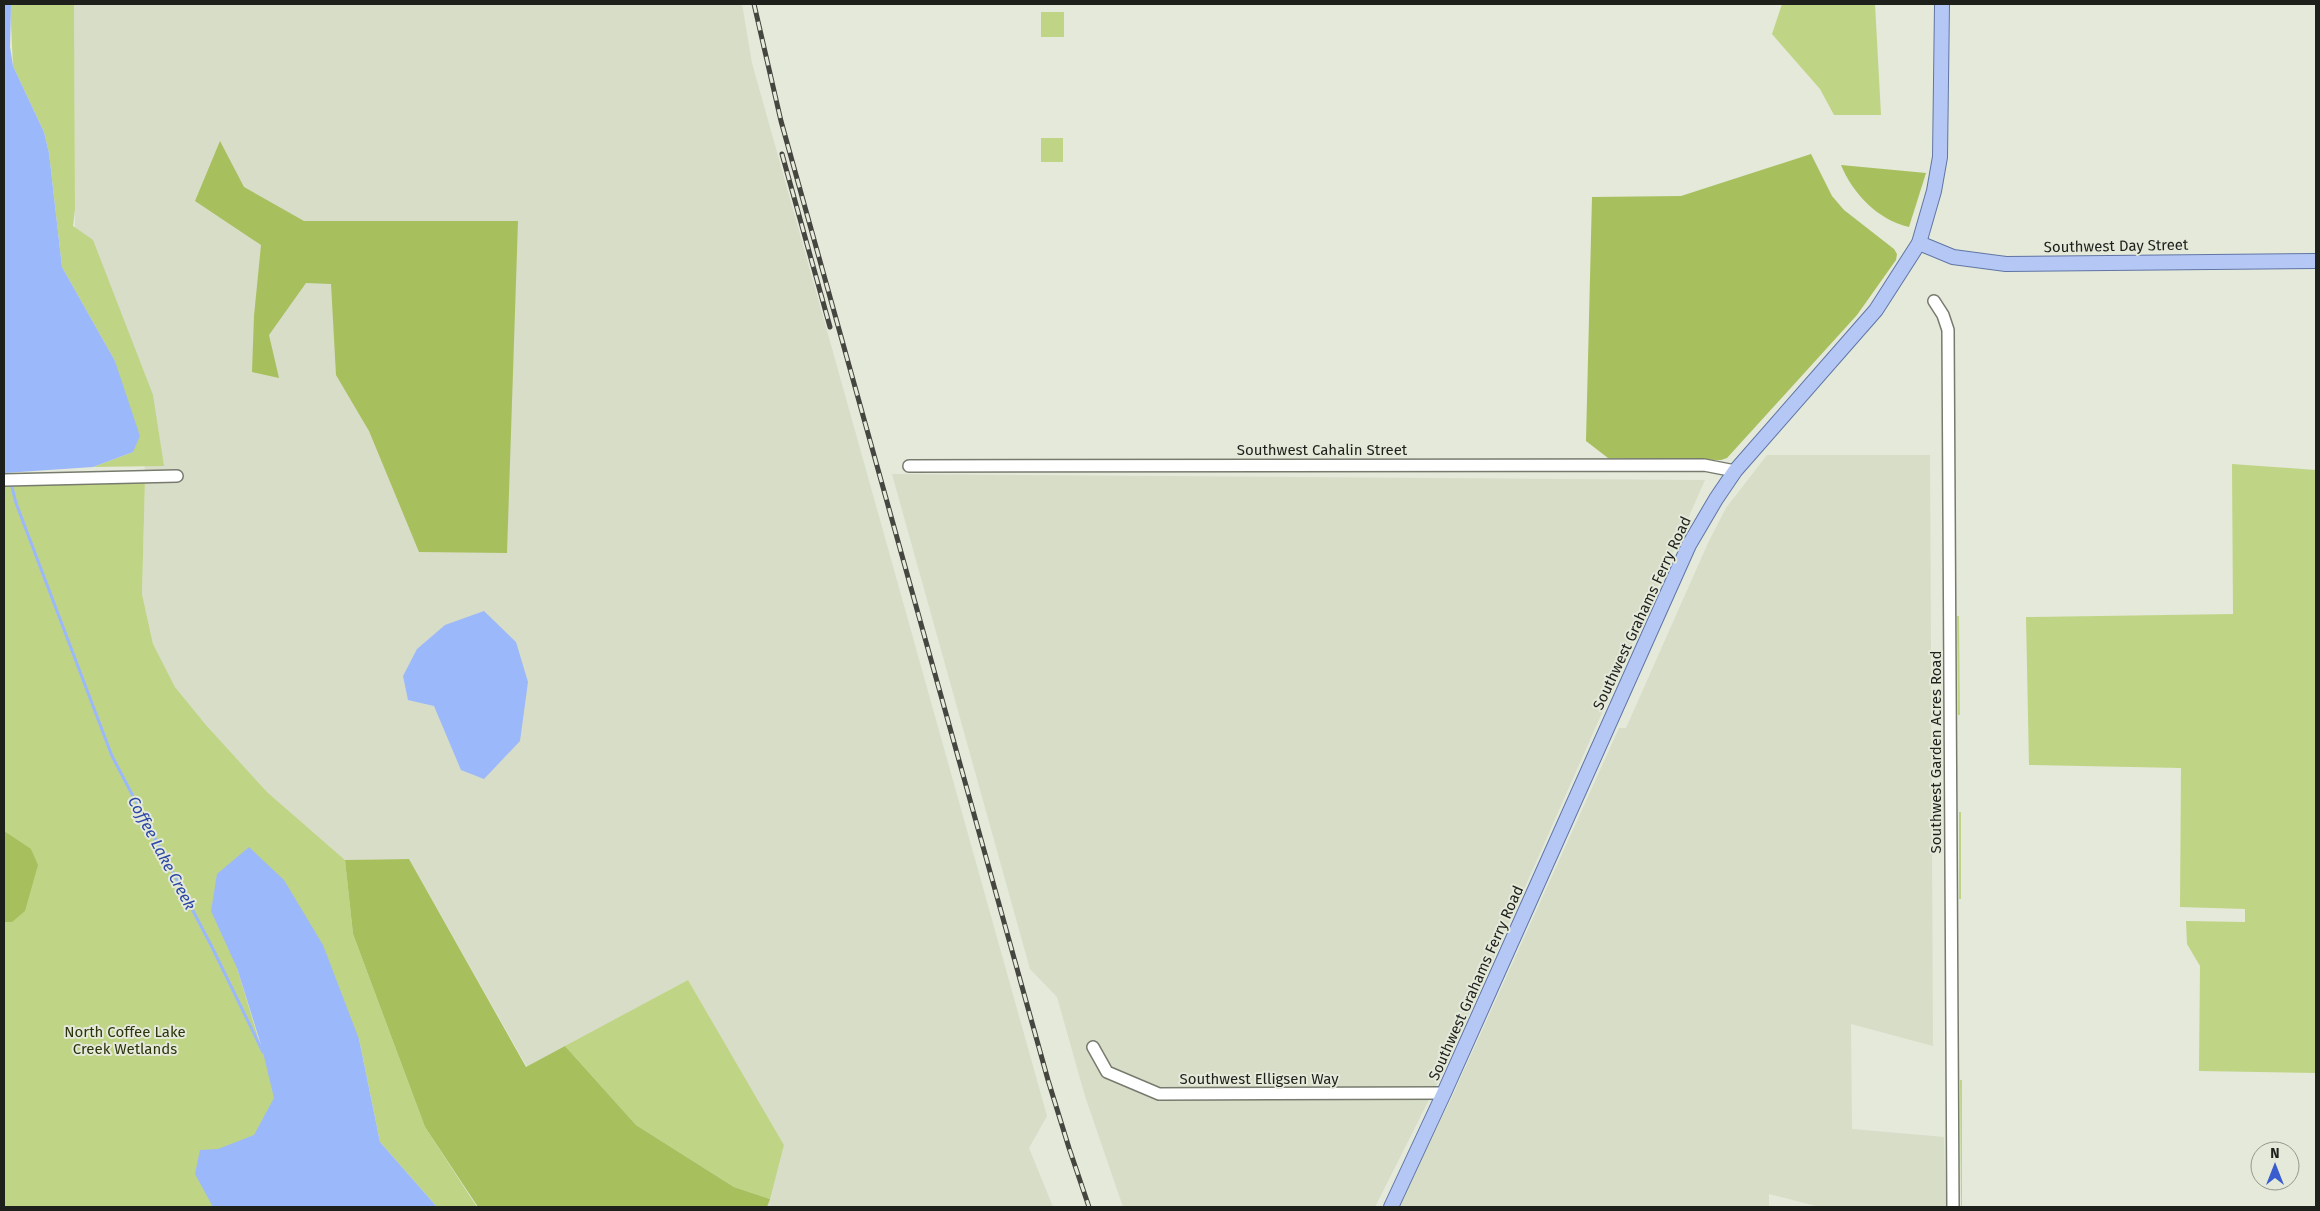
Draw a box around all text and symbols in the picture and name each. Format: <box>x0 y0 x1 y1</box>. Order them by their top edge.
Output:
street label: Southwest Day Street <box>2044 236 2189 256</box>
street label: Southwest Cahalin Street <box>1237 441 1408 459</box>
street label: Southwest Grahams Ferry Road <box>1589 513 1695 713</box>
street label: Southwest Garden Acres Road <box>1927 651 1945 853</box>
water label: Coffee Lake Creek <box>124 793 200 913</box>
street label: Southwest Grahams Ferry Road <box>1425 883 1527 1083</box>
park label: North Coffee Lake Creek Wetlands <box>64 1023 186 1058</box>
street label: Southwest Elligsen Way <box>1179 1070 1339 1088</box>
north arrow <box>2250 1141 2300 1191</box>
text: N <box>2270 1145 2280 1162</box>

